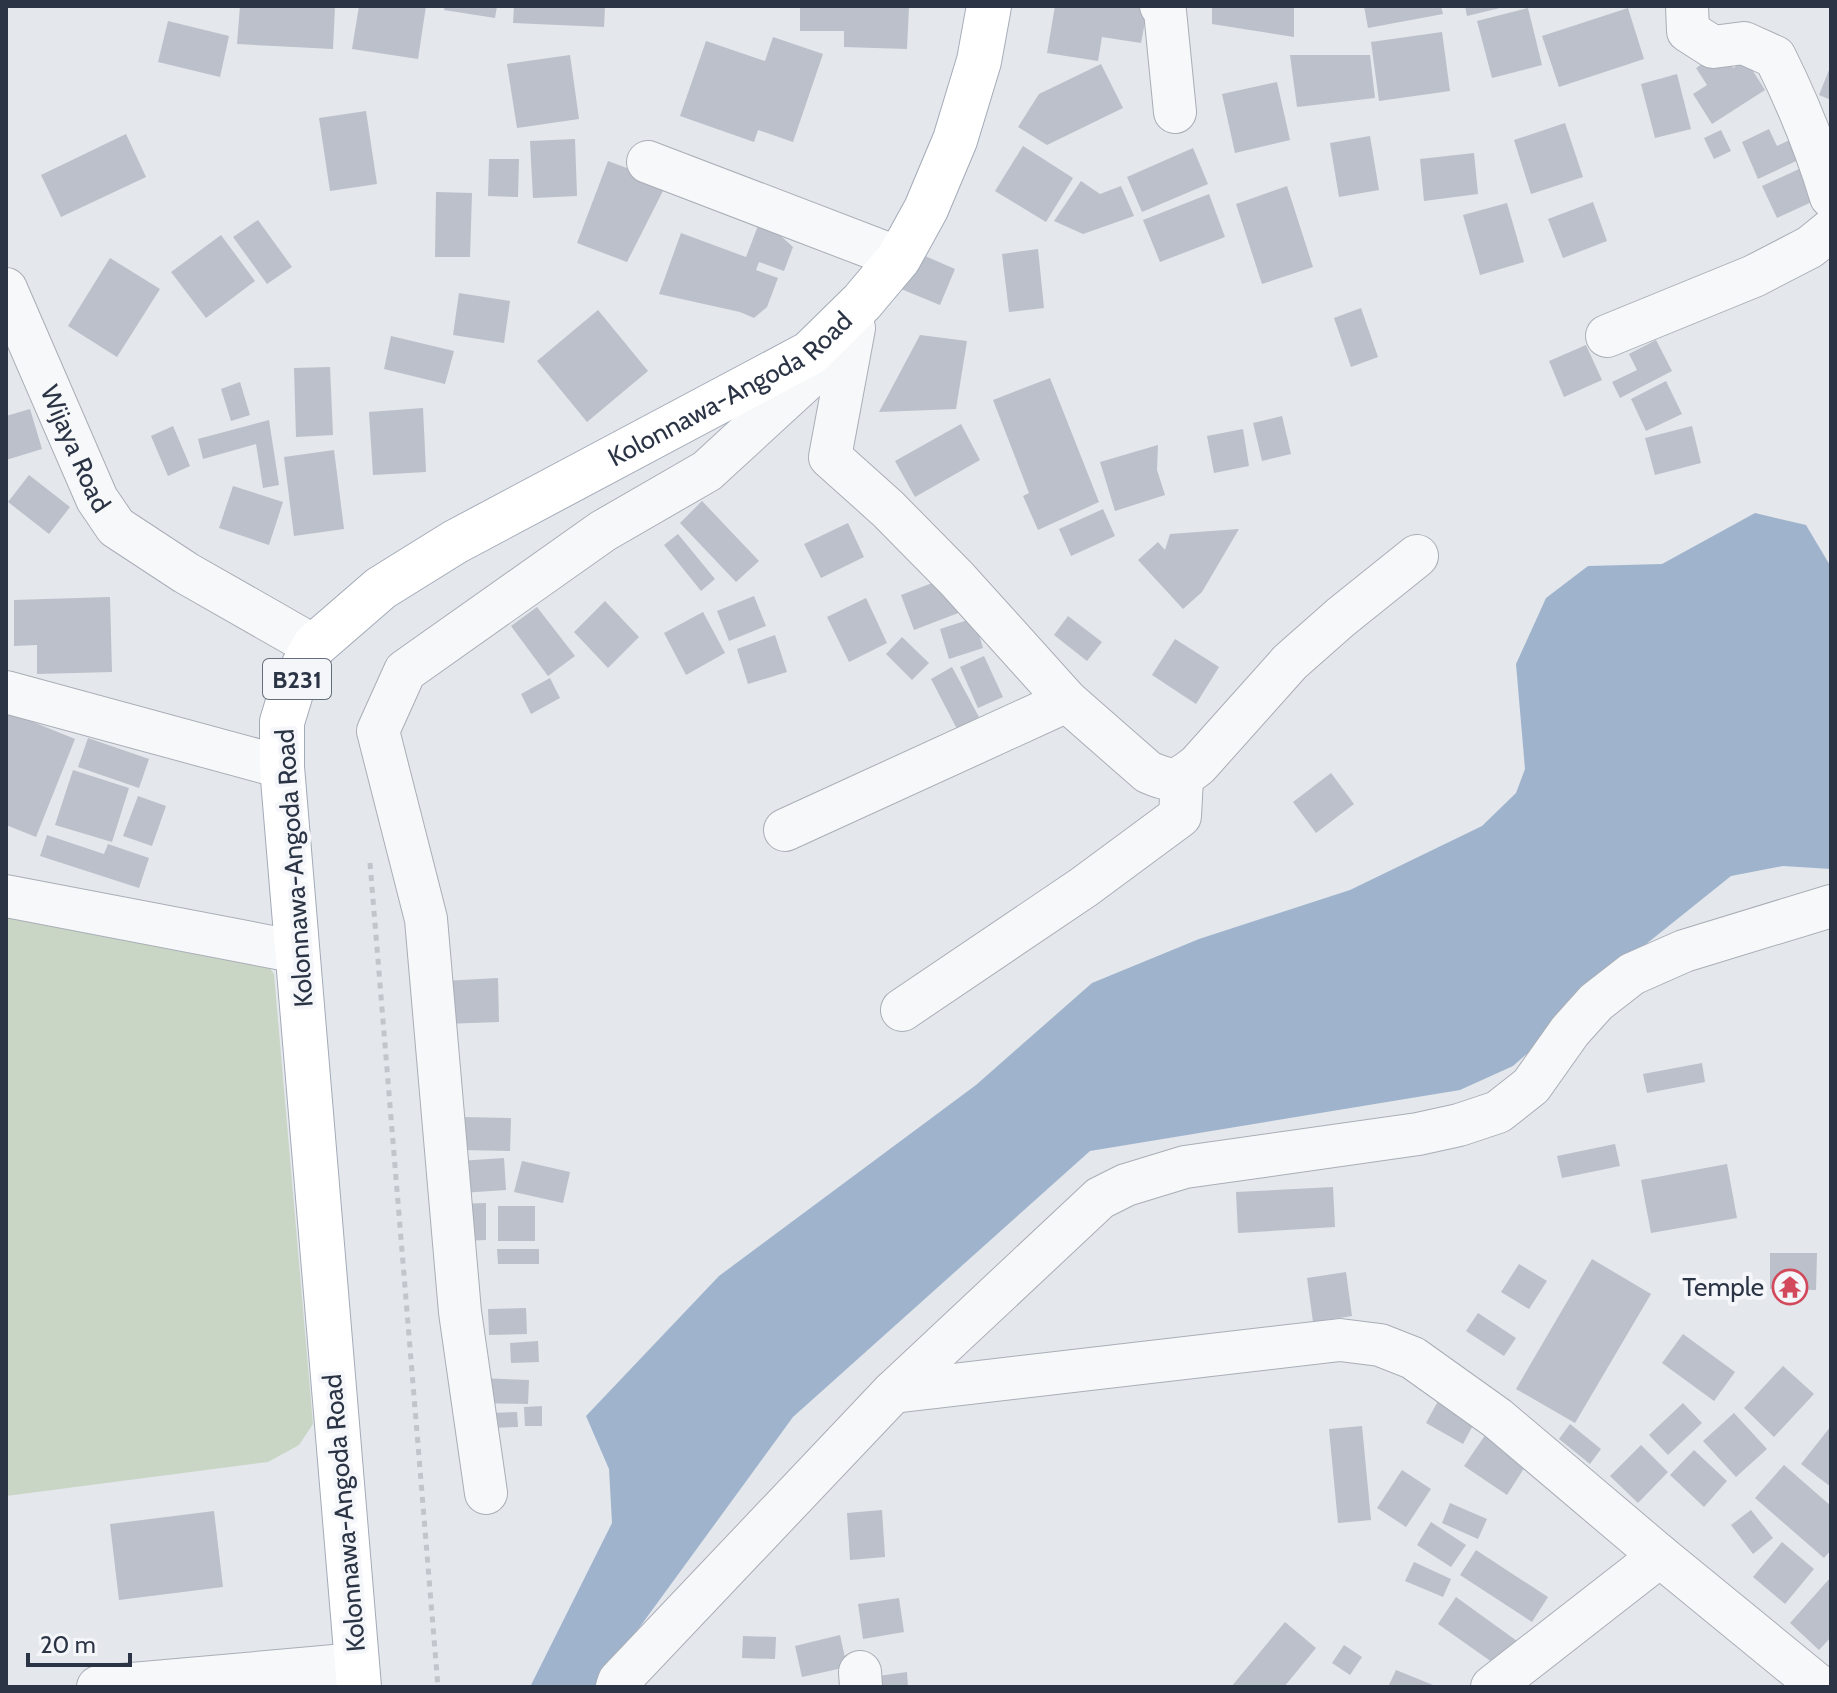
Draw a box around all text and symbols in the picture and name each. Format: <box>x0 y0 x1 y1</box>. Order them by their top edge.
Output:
street label: Kolonnawa-Angoda Road <box>603 305 859 474</box>
street label: Wijaya Road <box>34 380 117 519</box>
road number: B231 <box>263 659 331 699</box>
street label: Kolonnawa-Angoda Road <box>268 728 320 1008</box>
temple icon: Temple <box>1771 1268 1809 1306</box>
place label: Temple <box>1682 1271 1764 1303</box>
street label: Kolonnawa-Angoda Road <box>316 1373 372 1653</box>
scale bar <box>28 1617 130 1667</box>
text: 20 m <box>40 1630 96 1659</box>

